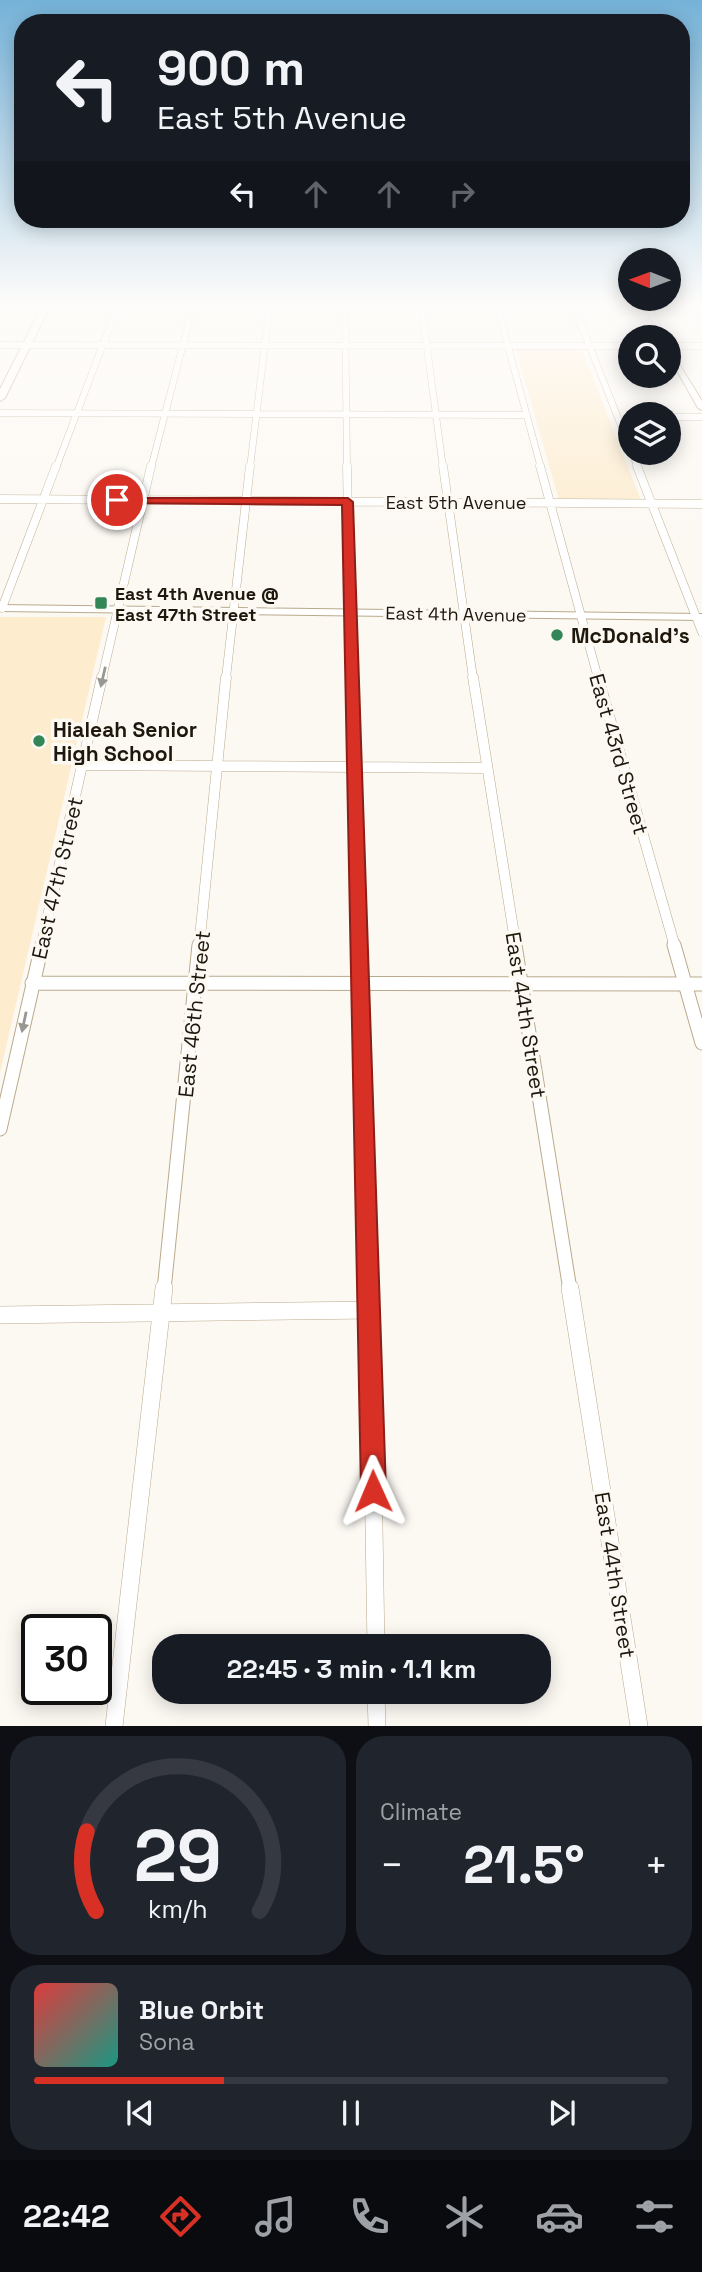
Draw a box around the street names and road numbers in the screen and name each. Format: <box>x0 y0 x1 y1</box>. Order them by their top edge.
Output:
street label: East 5th Avenue <box>386 491 526 514</box>
street label: East 4th Avenue <box>385 601 527 627</box>
street label: East 43rd Street <box>583 670 655 838</box>
street label: East 47th Street <box>25 794 89 962</box>
street label: East 46th Street <box>172 929 216 1099</box>
street label: East 44th Street <box>500 930 552 1100</box>
street label: East 44th Street <box>589 1490 641 1660</box>

